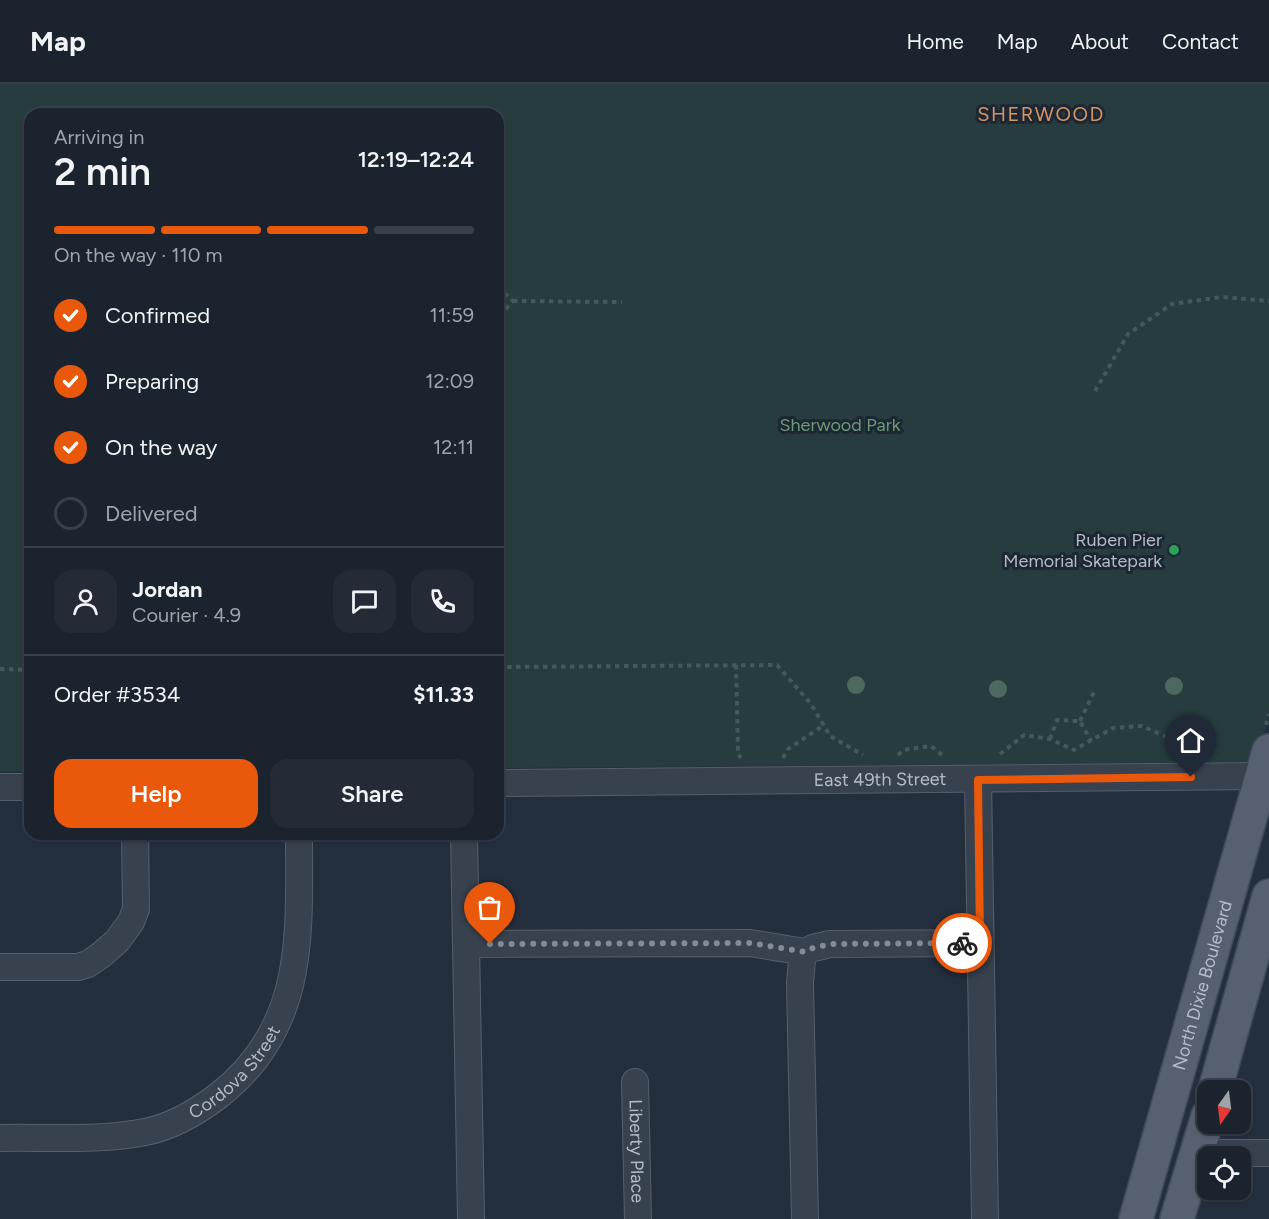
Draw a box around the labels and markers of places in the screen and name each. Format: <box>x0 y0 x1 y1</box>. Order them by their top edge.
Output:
place label: Ruben Pier Memorial Skatepark <box>1003 529 1162 572</box>
marker: Ruben Pier Memorial Skatepark <box>1167 543 1181 557</box>
pin <box>1165 715 1216 777</box>
pin <box>464 882 515 944</box>

